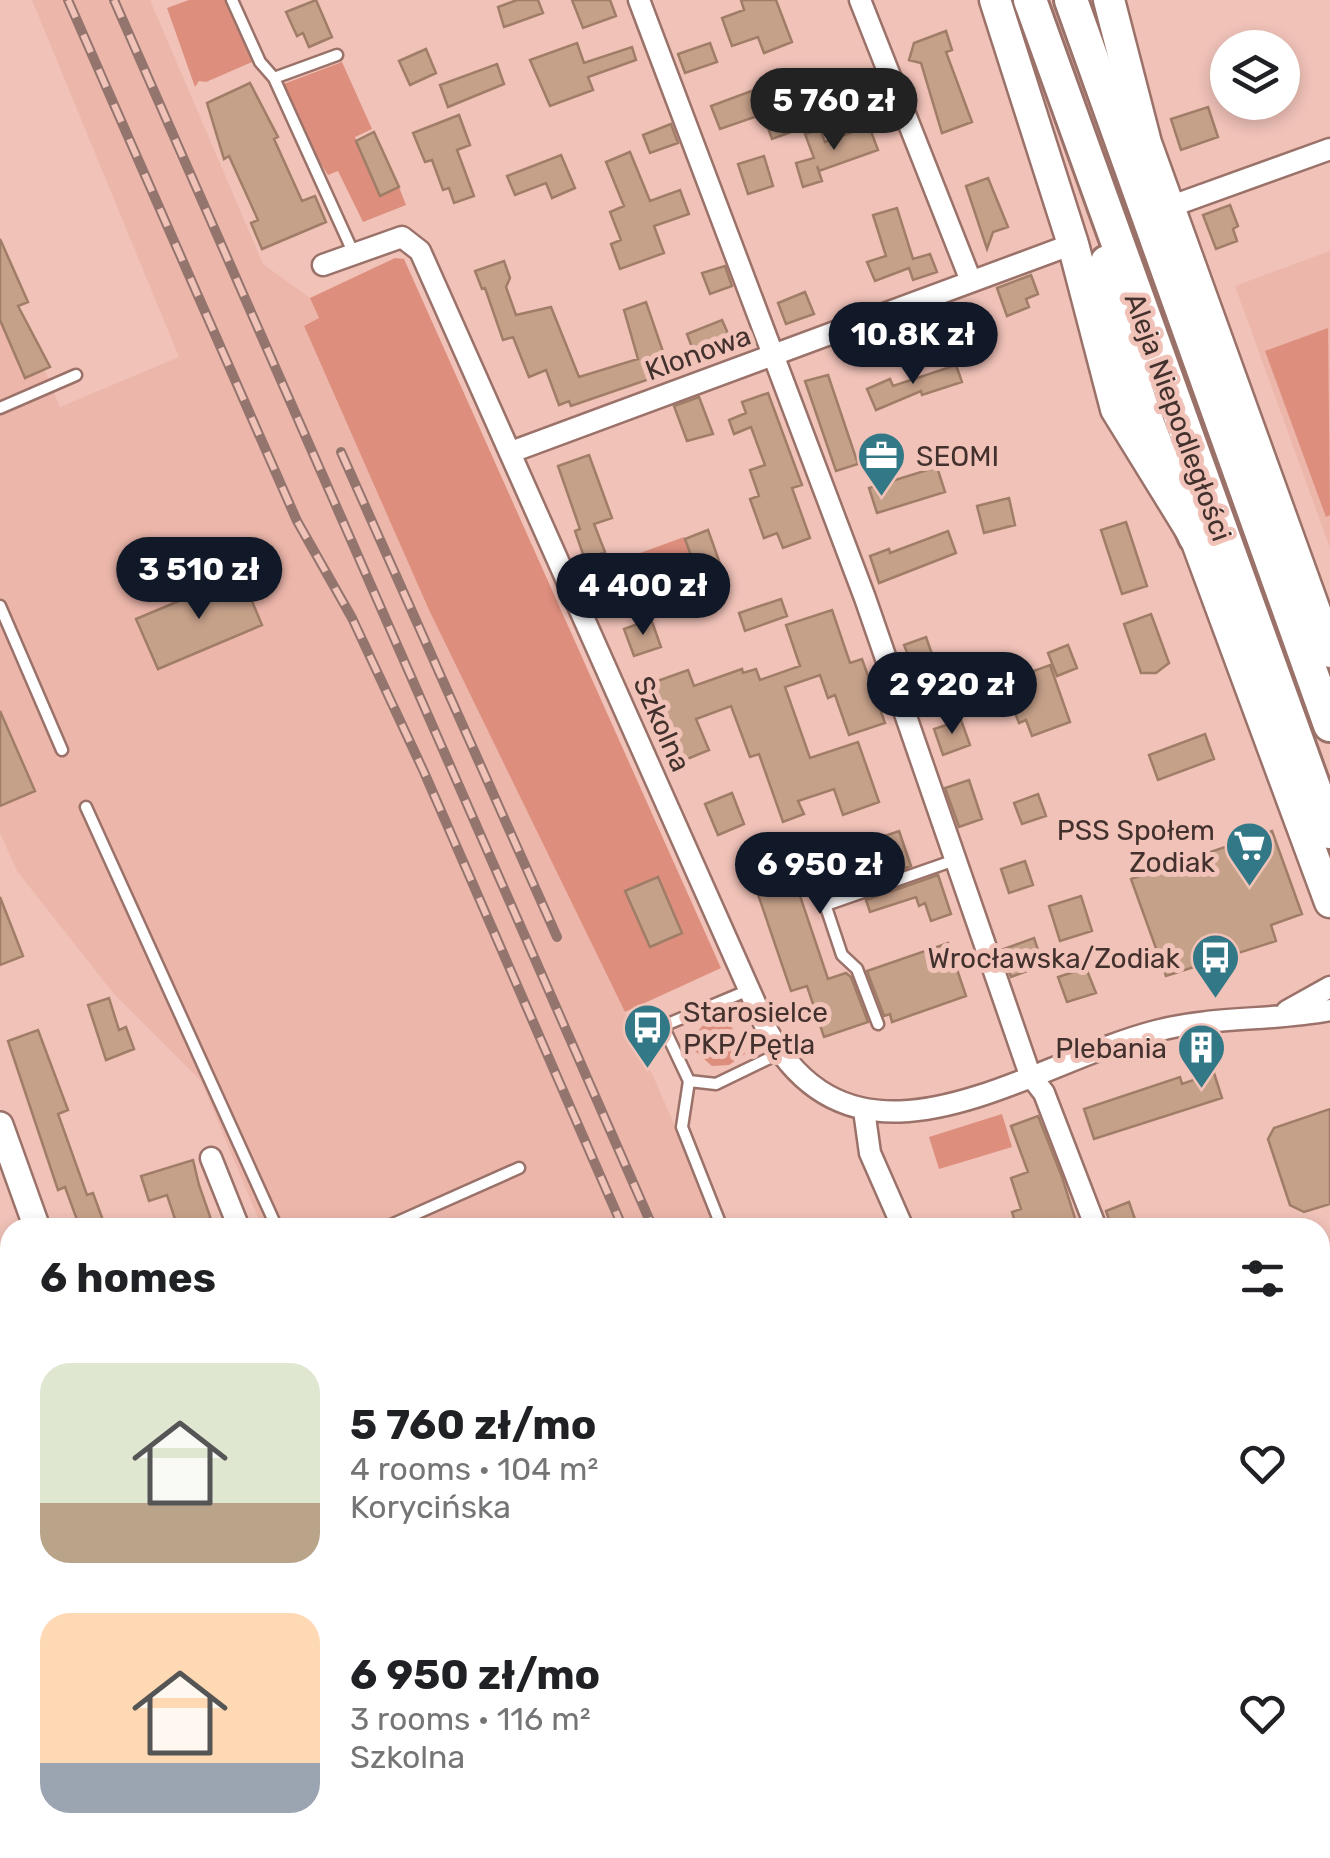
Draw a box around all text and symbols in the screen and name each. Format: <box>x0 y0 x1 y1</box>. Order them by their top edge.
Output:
map controls <box>1210 30 1300 120</box>
button: layers <box>1210 30 1300 120</box>
pin: 5 760 zł <box>731 68 937 153</box>
text: 5 760 zł <box>772 81 896 119</box>
street label: Aleja Niepodległości <box>1118 288 1238 546</box>
pin: 10.8K zł <box>810 302 1016 387</box>
text: 10.8K zł <box>851 315 975 353</box>
street label: Klonowa <box>641 319 755 387</box>
office icon: SEOMI <box>855 430 907 498</box>
place label: SEOMI <box>916 440 999 473</box>
pin: 3 510 zł <box>96 537 302 622</box>
text: 3 510 zł <box>138 550 260 588</box>
pin: 4 400 zł <box>540 553 746 638</box>
text: 4 400 zł <box>578 566 708 604</box>
pin: 2 920 zł <box>849 652 1055 737</box>
text: 2 920 zł <box>889 665 1015 703</box>
street label: Szkolna <box>626 671 698 777</box>
place label: PSS Społem Zodiak <box>1057 814 1216 879</box>
supermarket icon: PSS Społem Zodiak <box>1224 820 1276 888</box>
pin: 6 950 zł <box>717 832 923 917</box>
text: 6 950 zł <box>757 845 883 883</box>
bus stop icon: Wrocławska/Zodiak <box>1189 932 1241 1000</box>
place label: Wrocławska/Zodiak <box>928 942 1181 975</box>
place label: Starosielce PKP/Pętla <box>683 996 828 1061</box>
bus stop icon: Starosielce PKP/Pętla <box>622 1002 674 1070</box>
building icon: Plebania <box>1176 1022 1228 1090</box>
place label: Plebania <box>1055 1032 1167 1065</box>
icon: filters <box>1235 1251 1290 1306</box>
text: 6 homes <box>40 1253 216 1303</box>
text: 5 760 zł/mo <box>350 1400 596 1450</box>
icon: home <box>120 1403 240 1523</box>
icon: heart <box>1235 1436 1290 1491</box>
text: 4 rooms · 104 m² <box>350 1450 598 1488</box>
text: Korycińska <box>350 1488 511 1526</box>
text: 6 950 zł/mo <box>350 1650 600 1700</box>
icon: home <box>120 1653 240 1773</box>
icon: heart <box>1235 1686 1290 1741</box>
text: 3 rooms · 116 m² <box>350 1700 591 1738</box>
text: Szkolna <box>350 1738 465 1776</box>

